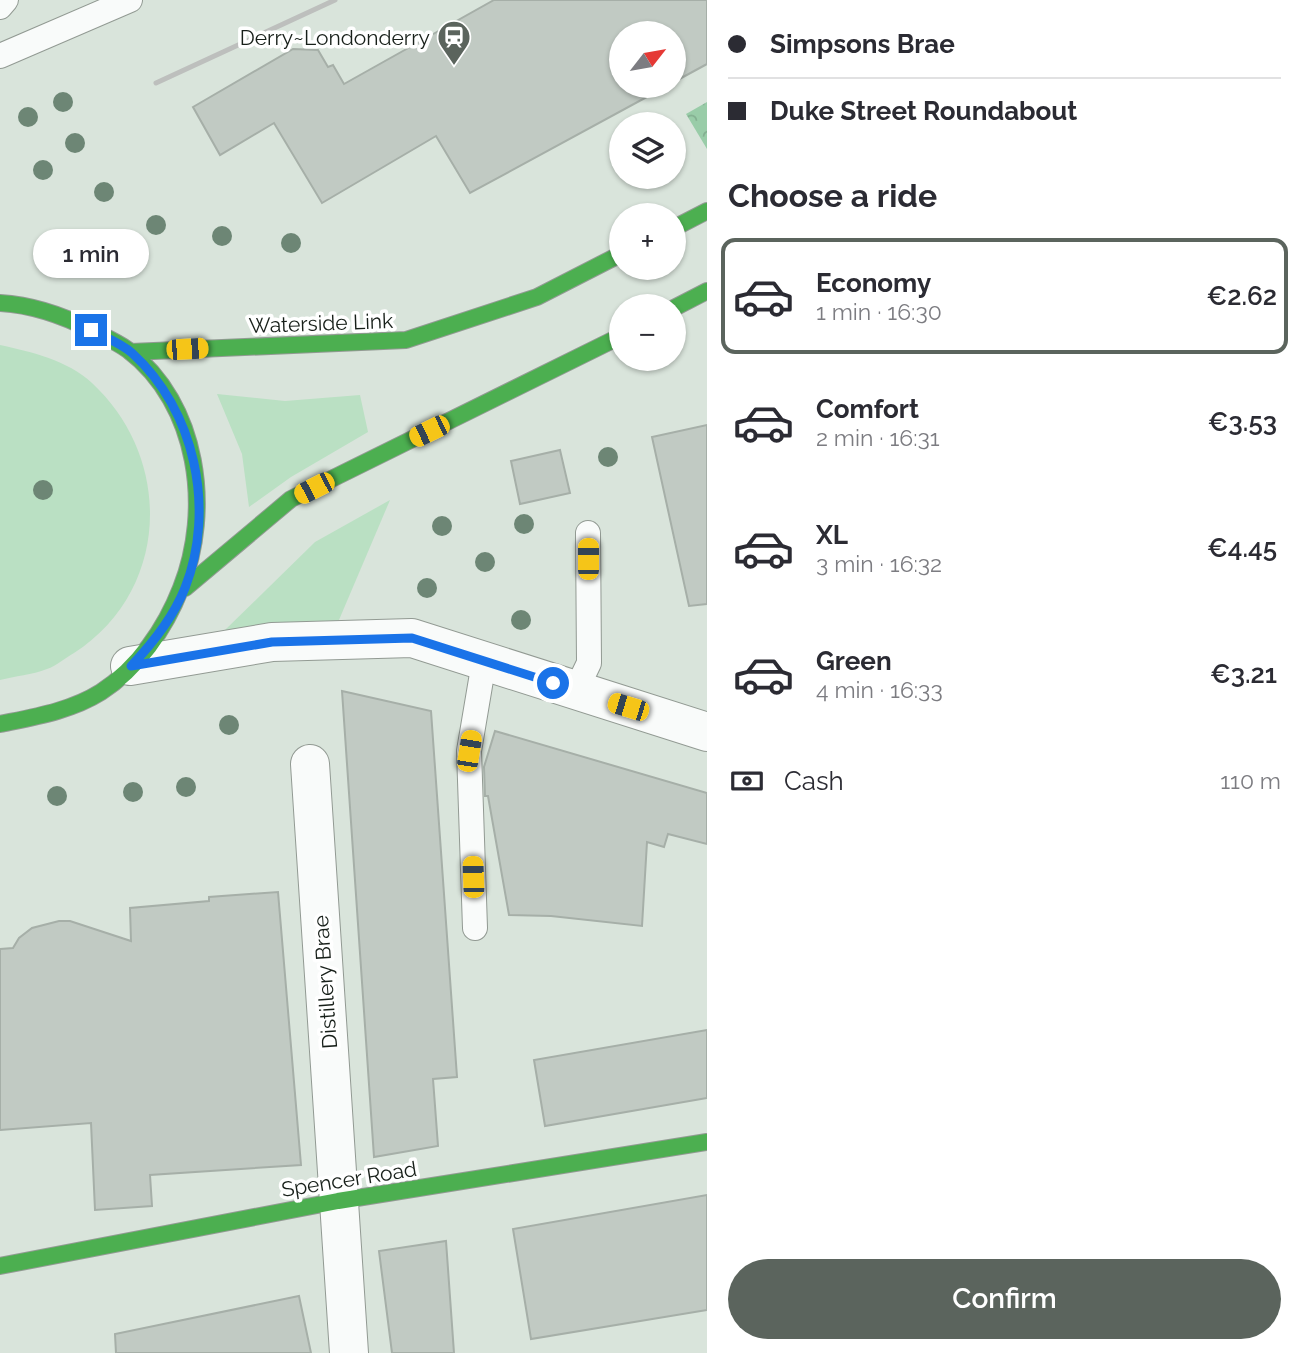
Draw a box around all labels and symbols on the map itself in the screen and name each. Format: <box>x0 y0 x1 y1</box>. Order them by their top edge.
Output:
station icon: Derry~Londonderry <box>435 18 473 67</box>
north arrow <box>609 21 686 98</box>
place label: Derry~Londonderry <box>240 25 430 50</box>
callout: 1 min <box>33 229 149 278</box>
street label: Waterside Link <box>248 308 394 338</box>
route end <box>75 314 107 346</box>
car <box>166 337 209 361</box>
car <box>406 412 453 450</box>
car <box>291 469 338 507</box>
car <box>578 538 599 580</box>
route start <box>537 667 569 699</box>
car <box>605 691 652 723</box>
car <box>456 729 483 773</box>
car <box>462 856 485 898</box>
street label: Distillery Brae <box>308 914 342 1050</box>
street label: Spencer Road <box>280 1156 418 1202</box>

